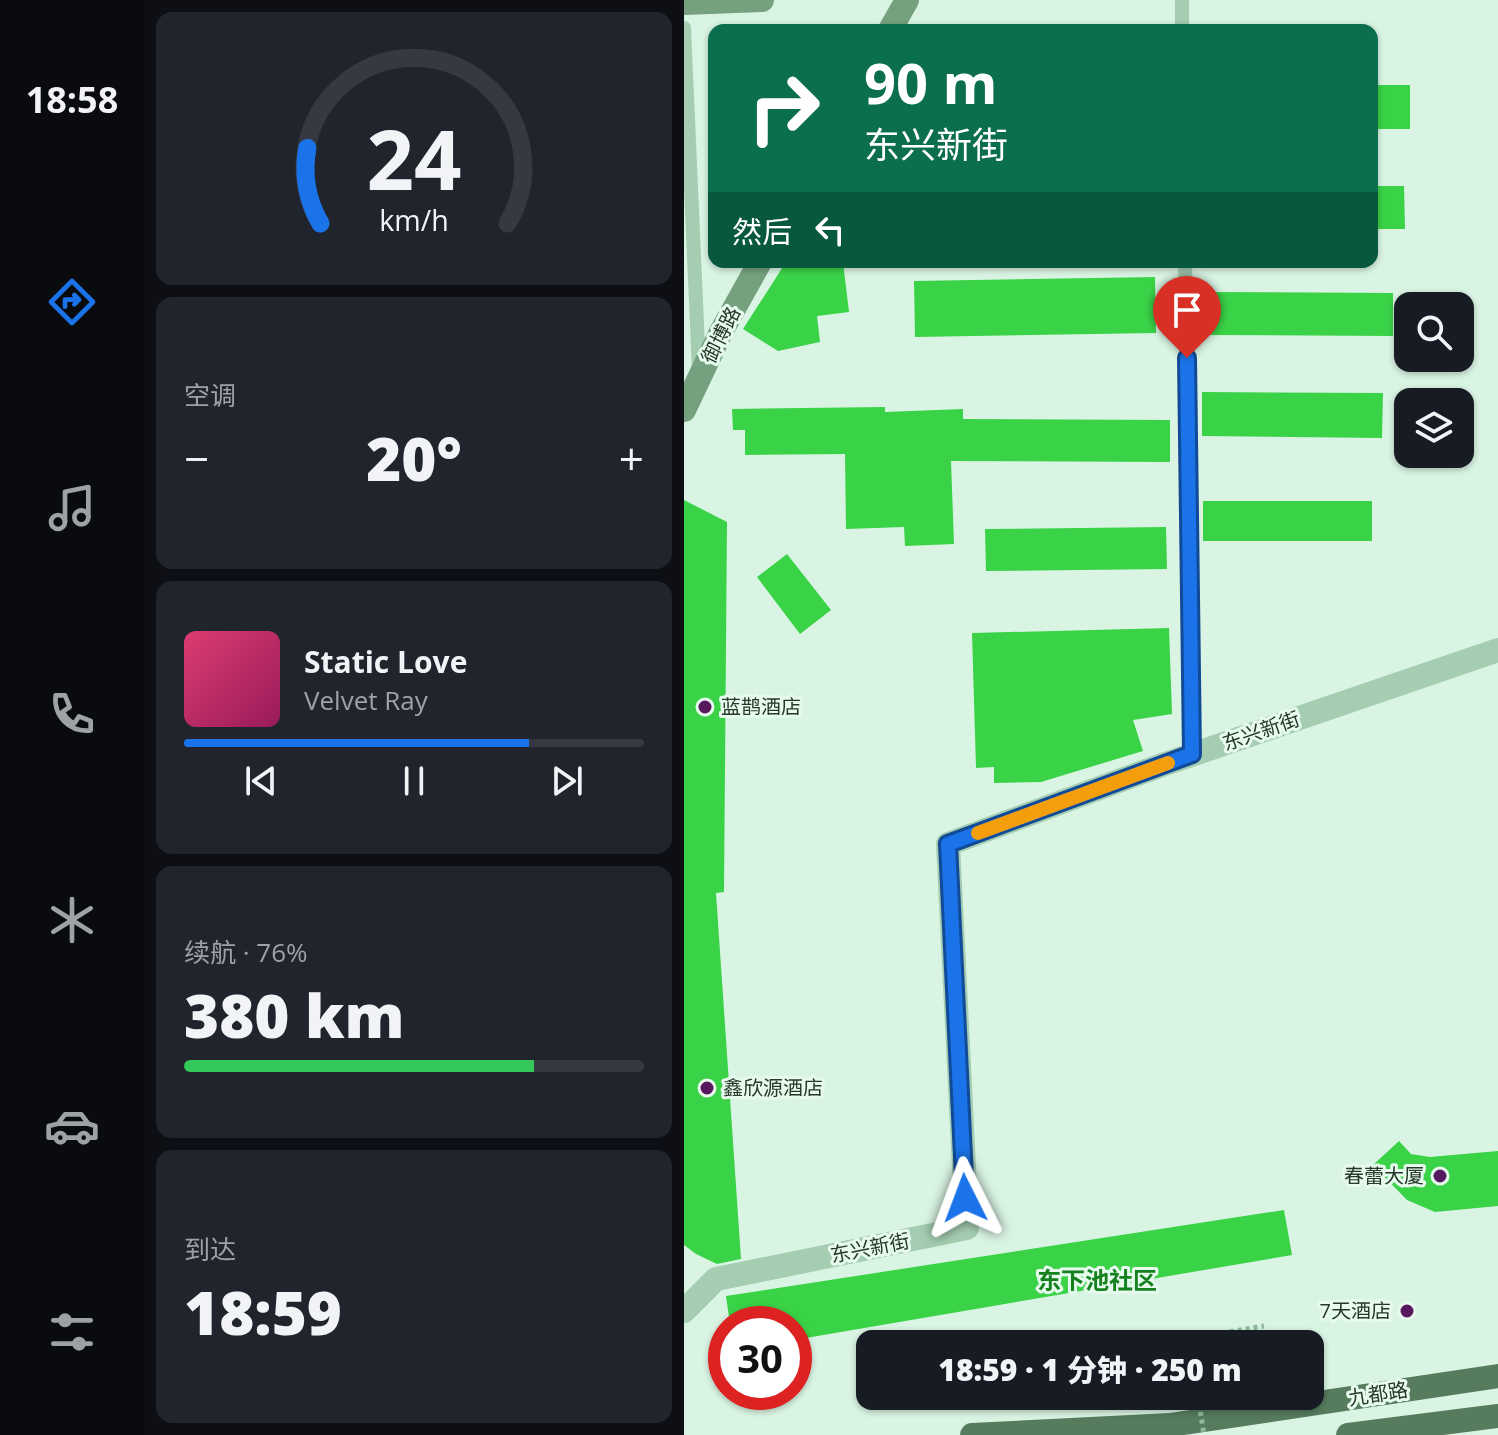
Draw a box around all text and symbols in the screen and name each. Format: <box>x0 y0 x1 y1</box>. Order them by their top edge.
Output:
text: 90 m <box>864 44 998 120</box>
icon: right <box>732 56 836 160</box>
text: 18:58 <box>26 75 118 124</box>
text: 24 <box>366 101 462 214</box>
text: 东兴新街 <box>864 120 1008 169</box>
text: km/h <box>379 200 449 239</box>
icon: left <box>808 208 852 252</box>
text: 然后 <box>732 211 792 252</box>
icon: directions <box>44 274 100 330</box>
pin <box>1153 276 1221 358</box>
icon: arrive <box>1165 288 1209 332</box>
map controls <box>1394 292 1474 468</box>
button: search <box>1394 292 1474 372</box>
street label: 御博路 <box>695 302 746 368</box>
text: 空调 <box>184 377 236 413</box>
button: layers <box>1394 388 1474 468</box>
text: 20° <box>366 417 462 499</box>
text: − <box>184 428 209 488</box>
text: + <box>619 428 644 488</box>
icon: music <box>44 480 100 536</box>
text: Static Love <box>304 641 467 682</box>
text: Velvet Ray <box>304 682 428 718</box>
icon: phone <box>44 686 100 742</box>
place label: 蓝鹊酒店 <box>721 693 801 720</box>
marker: 蓝鹊酒店 <box>696 698 714 716</box>
street label: 东兴新街 <box>1219 705 1303 756</box>
icon: previous <box>239 759 283 803</box>
icon: pause <box>392 759 436 803</box>
icon: next <box>545 759 589 803</box>
icon: climate <box>44 892 100 948</box>
text: 续航 · 76% <box>184 934 308 970</box>
text: 380 km <box>184 974 405 1056</box>
place label: 鑫欣源酒店 <box>723 1074 823 1101</box>
marker: 鑫欣源酒店 <box>698 1079 716 1097</box>
icon: car <box>44 1098 100 1154</box>
position arrow <box>923 1156 1007 1240</box>
place label: 春蕾大厦 <box>1344 1162 1424 1189</box>
marker: 春蕾大厦 <box>1431 1167 1449 1185</box>
street label: 东兴新街 <box>828 1227 912 1268</box>
text: 到达 <box>184 1231 236 1267</box>
district label: 东下池社区 <box>1037 1263 1157 1296</box>
text: 18:59 <box>184 1271 342 1353</box>
place label: 7天酒店 <box>1320 1297 1391 1324</box>
marker: 7天酒店 <box>1398 1302 1416 1320</box>
icon: filters <box>44 1304 100 1360</box>
speed limit sign: 30 <box>708 1306 812 1410</box>
text: 18:59 · 1 分钟 · 250 m <box>938 1349 1242 1390</box>
street label: 九都路 <box>1346 1375 1410 1412</box>

